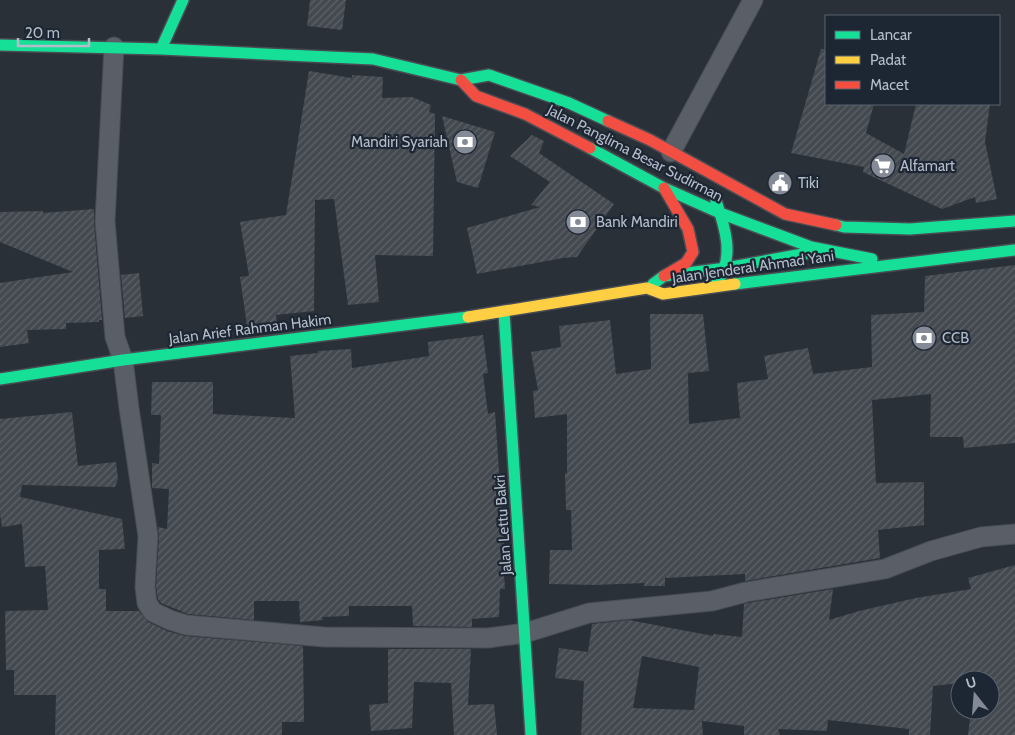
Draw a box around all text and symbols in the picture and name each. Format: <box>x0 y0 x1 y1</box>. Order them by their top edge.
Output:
scale bar <box>18 15 89 47</box>
legend <box>825 15 1000 105</box>
text: 20 m <box>25 24 60 42</box>
text: Lancar <box>870 26 912 44</box>
text: Padat <box>870 51 906 69</box>
text: Macet <box>870 76 909 94</box>
street label: Jalan Panglima Besar Sudirman <box>543 100 726 205</box>
bank icon: Mandiri Syariah <box>452 129 478 155</box>
place label: Mandiri Syariah <box>351 133 448 151</box>
supermarket icon: Alfamart <box>870 153 896 179</box>
place label: Alfamart <box>900 157 955 175</box>
public building icon: Tiki <box>767 170 793 196</box>
place label: Tiki <box>798 174 819 192</box>
bank icon: Bank Mandiri <box>565 209 591 235</box>
place label: Bank Mandiri <box>596 213 678 231</box>
street label: Jalan Jenderal Ahmad Yani <box>670 247 835 287</box>
street label: Jalan Arief Rahman Hakim <box>167 310 332 348</box>
bank icon: CCB <box>911 325 937 351</box>
place label: CCB <box>942 329 969 347</box>
street label: Jalan Lettu Bakri <box>491 474 516 577</box>
north arrow <box>950 670 1000 720</box>
text: U <box>964 672 979 693</box>

